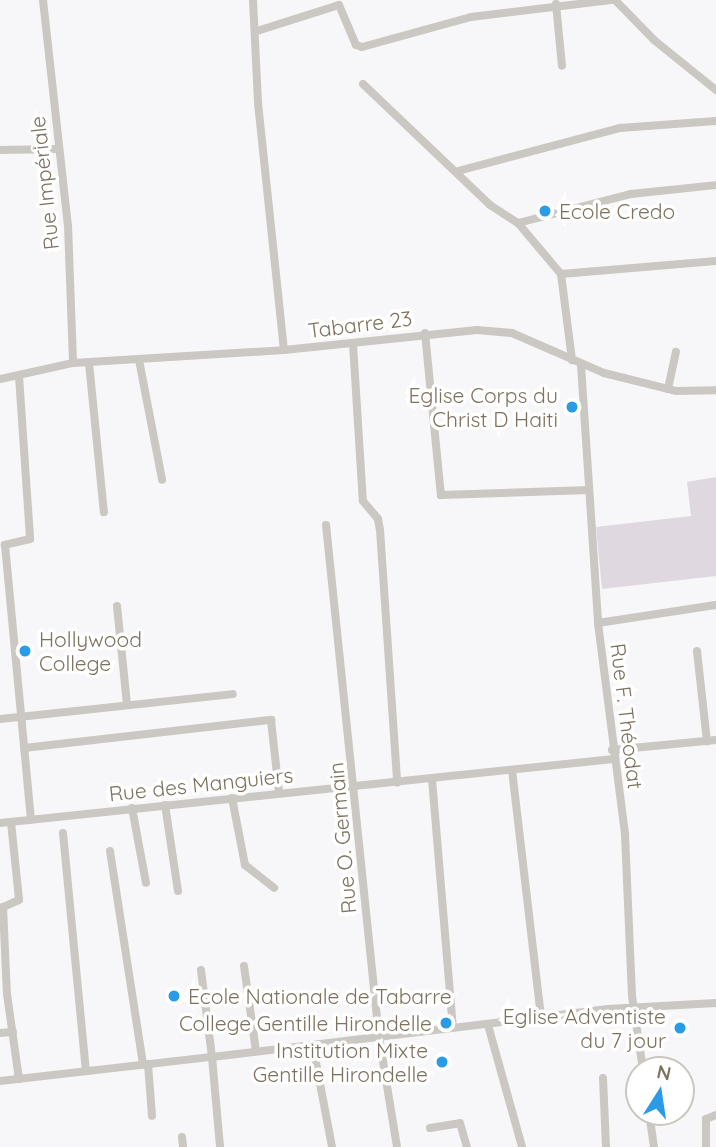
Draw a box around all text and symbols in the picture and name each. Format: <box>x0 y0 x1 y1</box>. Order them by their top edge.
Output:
street label: Rue Impériale <box>24 115 64 251</box>
place label: Ecole Credo <box>559 198 675 224</box>
marker: Ecole Credo <box>537 203 553 219</box>
street label: Tabarre 23 <box>307 305 413 343</box>
place label: Eglise Corps du Christ D Haiti <box>409 382 558 432</box>
marker: Eglise Corps du Christ D Haiti <box>564 399 580 415</box>
place label: Hollywood College <box>39 626 142 676</box>
street label: Rue F. Théodat <box>606 642 648 790</box>
marker: Hollywood College <box>17 643 33 659</box>
street label: Rue O. Germain <box>323 761 361 915</box>
street label: Rue des Manguiers <box>108 762 294 806</box>
place label: Ecole Nationale de Tabarre <box>188 983 452 1009</box>
marker: Ecole Nationale de Tabarre <box>166 988 182 1004</box>
place label: Eglise Adventiste du 7 jour <box>503 1003 666 1053</box>
place label: College Gentille Hirondelle <box>179 1010 432 1036</box>
marker: College Gentille Hirondelle <box>438 1015 454 1031</box>
marker: Eglise Adventiste du 7 jour <box>672 1020 688 1036</box>
place label: Institution Mixte Gentille Hirondelle <box>253 1037 428 1087</box>
marker: Institution Mixte Gentille Hirondelle <box>434 1054 450 1070</box>
north arrow <box>625 1056 695 1126</box>
text: N <box>655 1059 673 1086</box>

